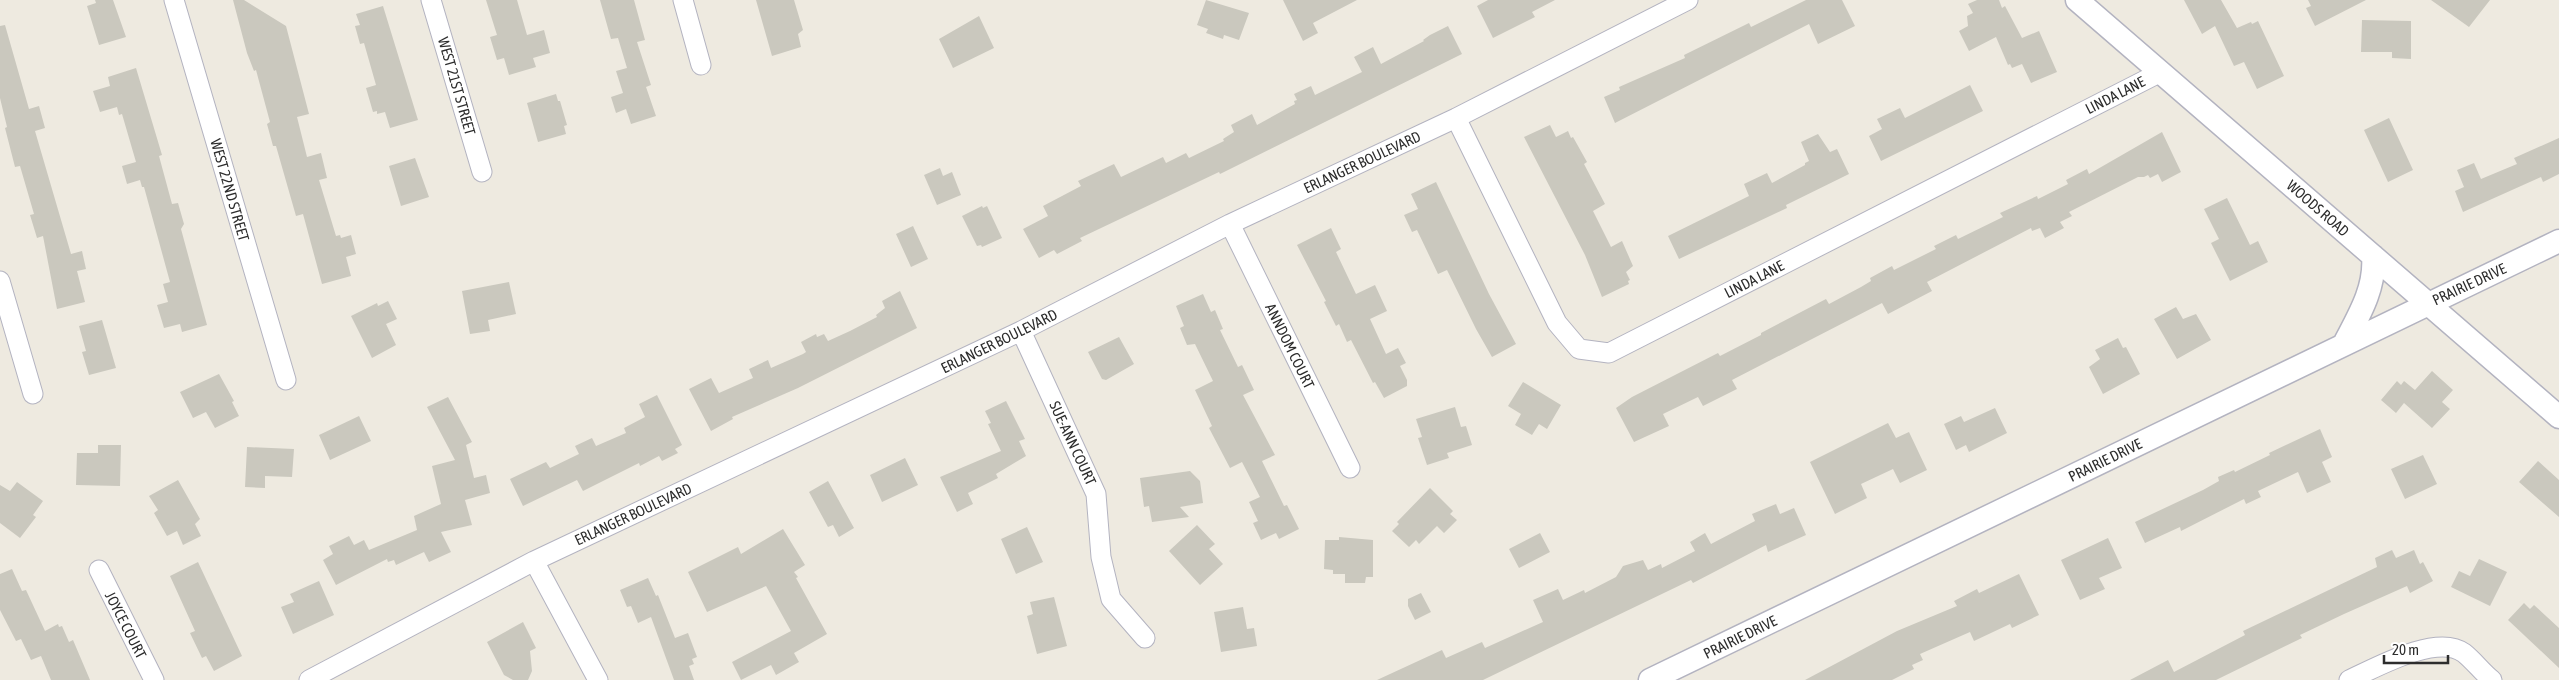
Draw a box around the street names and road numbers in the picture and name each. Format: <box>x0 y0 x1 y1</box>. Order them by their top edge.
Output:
street label: WEST 21ST STREET <box>435 35 479 137</box>
street label: LINDA LANE <box>2082 72 2148 117</box>
street label: ERLANGER BOULEVARD <box>1301 127 1423 197</box>
street label: WEST 22ND STREET <box>207 137 253 243</box>
street label: WOODS ROAD <box>2283 176 2353 240</box>
street label: LINDA LANE <box>1721 256 1787 301</box>
street label: PRAIRIE DRIVE <box>2429 259 2509 308</box>
street label: ANNDOM COURT <box>1262 301 1318 392</box>
street label: ERLANGER BOULEVARD <box>938 306 1060 376</box>
street label: SUE-ANN COURT <box>1046 398 1100 488</box>
street label: PRAIRIE DRIVE <box>2066 435 2145 485</box>
street label: ERLANGER BOULEVARD <box>572 479 694 549</box>
street label: JOYCE COURT <box>102 589 150 662</box>
street label: PRAIRIE DRIVE <box>1701 612 1780 662</box>

